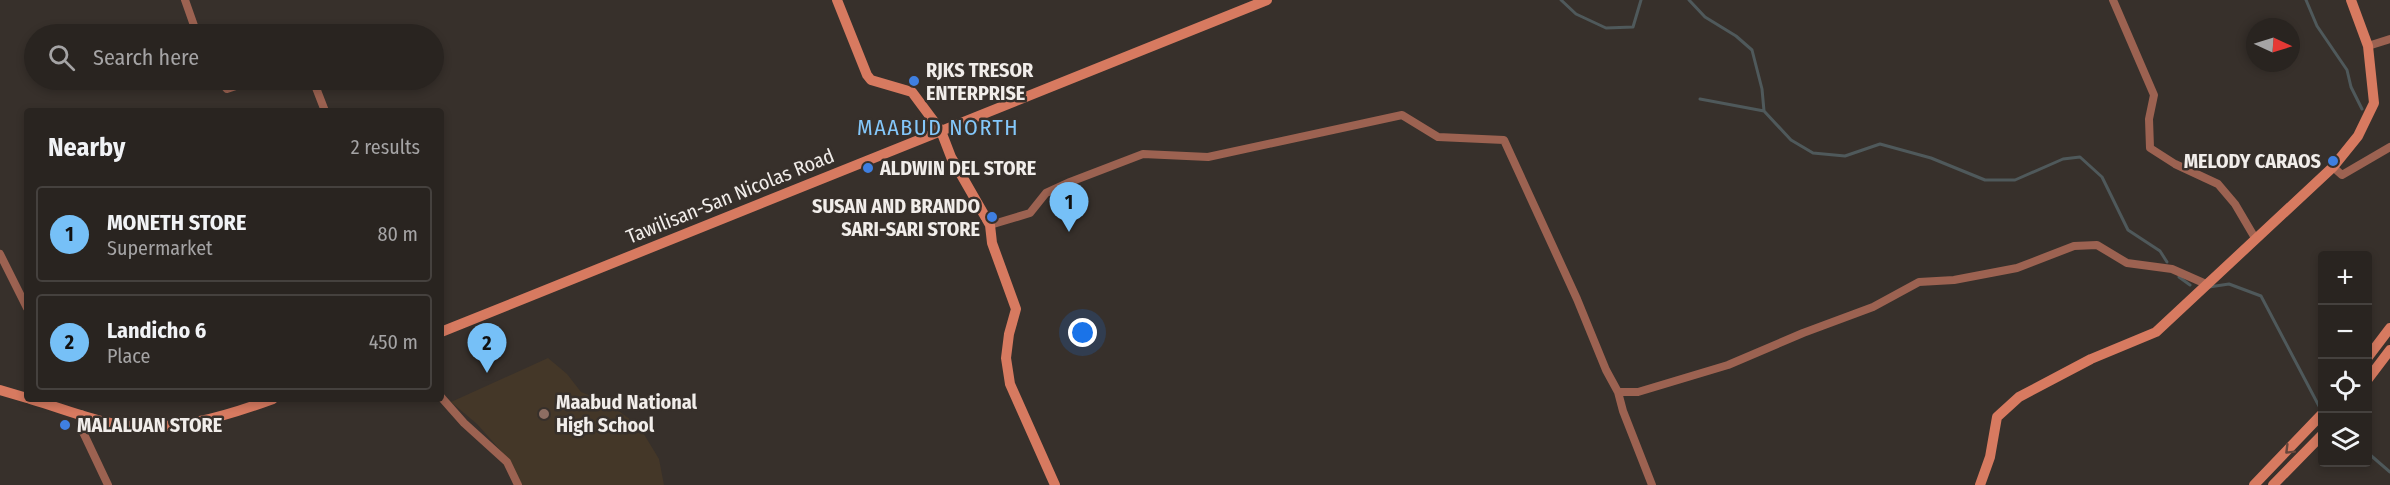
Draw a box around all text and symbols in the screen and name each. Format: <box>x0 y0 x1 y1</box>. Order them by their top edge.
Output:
north arrow <box>2246 18 2300 72</box>
search box <box>24 24 444 90</box>
icon: search <box>45 41 78 74</box>
text: Search here <box>93 44 199 71</box>
place label: RJKS TRESOR ENTERPRISE <box>926 58 1034 105</box>
marker: RJKS TRESOR ENTERPRISE <box>907 74 921 88</box>
district label: MAABUD NORTH <box>857 114 1019 141</box>
text: Nearby <box>48 132 125 163</box>
text: 2 results <box>351 135 420 159</box>
street label: Tawilisan-San Nicolas Road <box>623 143 837 249</box>
place label: MELODY CARAOS <box>2184 149 2321 173</box>
marker: MELODY CARAOS <box>2326 154 2340 168</box>
place label: ALDWIN DEL STORE <box>879 156 1036 180</box>
marker: ALDWIN DEL STORE <box>861 161 875 175</box>
pin: 1 <box>1050 182 1088 232</box>
place label: SUSAN AND BRANDO SARI-SARI STORE <box>812 194 980 241</box>
text: MONETH STORE <box>107 209 246 236</box>
marker: SUSAN AND BRANDO SARI-SARI STORE <box>985 210 999 224</box>
text: 1 <box>65 222 74 246</box>
text: 80 m <box>378 222 418 246</box>
text: Supermarket <box>107 236 213 260</box>
map controls <box>2318 251 2372 467</box>
button: + <box>2318 251 2372 305</box>
button: − <box>2318 305 2372 359</box>
text: Landicho 6 <box>107 317 206 344</box>
your location <box>1068 318 1097 347</box>
pin: 2 <box>468 324 506 373</box>
text: 2 <box>65 330 74 354</box>
text: 450 m <box>369 330 418 354</box>
text: Place <box>107 344 150 368</box>
button: locate <box>2318 359 2372 413</box>
place label: Maabud National High School <box>556 390 698 437</box>
marker: Maabud National High School <box>537 407 551 421</box>
place label: MALALUAN STORE <box>77 413 222 437</box>
button: layers <box>2318 413 2372 467</box>
marker: MALALUAN STORE <box>58 418 72 432</box>
one-way arrow <box>2285 443 2295 454</box>

